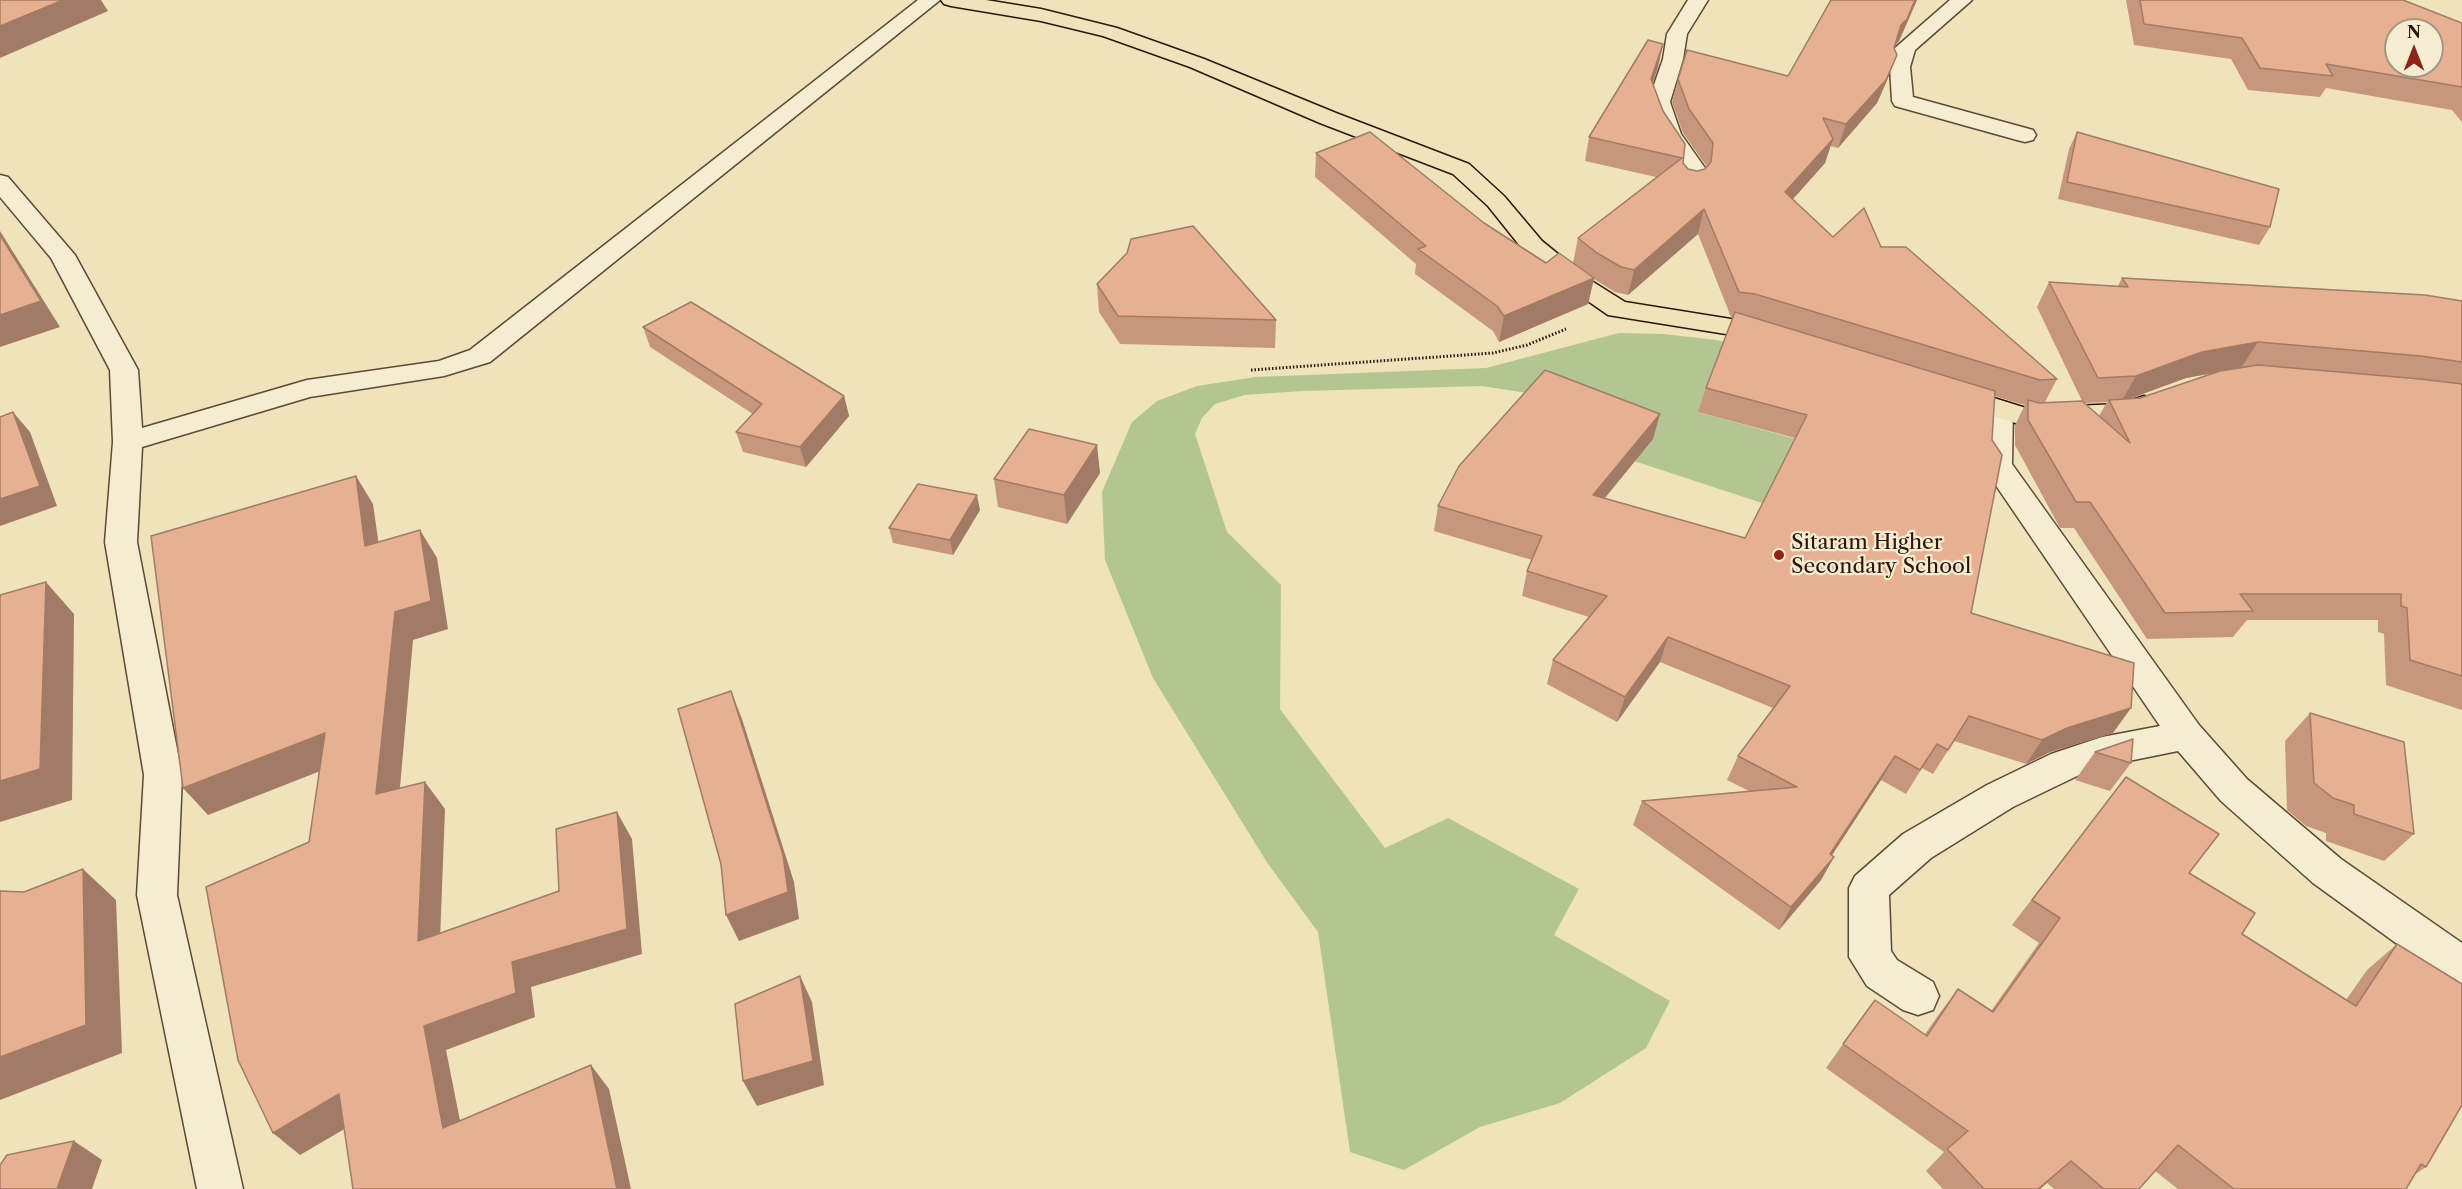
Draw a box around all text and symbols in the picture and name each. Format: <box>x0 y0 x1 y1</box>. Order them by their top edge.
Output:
north arrow <box>2384 18 2444 78</box>
text: N <box>2407 22 2421 42</box>
place label: Sitaram Higher Secondary School <box>1791 530 1971 580</box>
marker: Sitaram Higher Secondary School <box>1772 548 1786 562</box>

